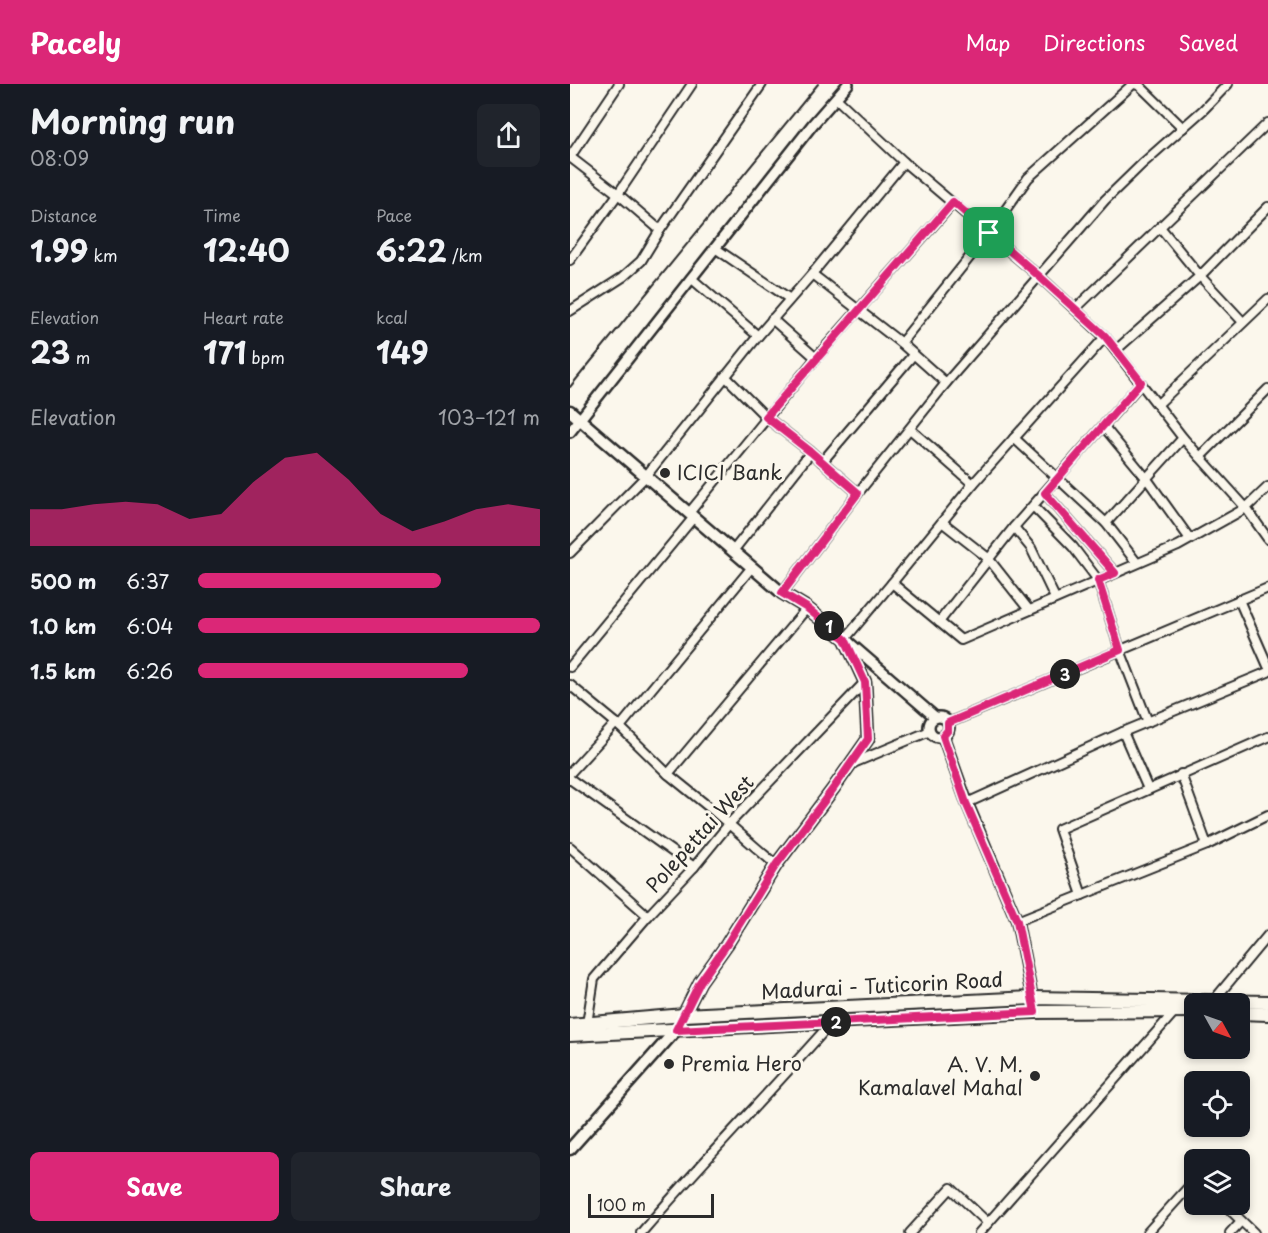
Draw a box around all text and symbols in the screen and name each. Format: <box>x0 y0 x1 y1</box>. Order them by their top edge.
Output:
text: Pacely <box>30 21 121 64</box>
text: Map <box>965 26 1010 58</box>
text: Directions <box>1043 26 1145 58</box>
text: Saved <box>1178 26 1238 58</box>
text: Morning run <box>30 95 235 145</box>
button: share <box>477 104 540 167</box>
text: 08:09 <box>30 143 89 173</box>
text: Distance <box>30 203 97 227</box>
text: Time <box>203 203 241 227</box>
text: Pace <box>376 203 412 227</box>
pin <box>963 207 1014 258</box>
icon: arrive <box>972 216 1005 249</box>
text: 1.99 <box>30 227 88 272</box>
text: 12:40 <box>203 227 290 272</box>
text: 6:22 <box>376 227 447 272</box>
text: km <box>88 243 118 267</box>
text: /km <box>447 243 483 267</box>
text: Elevation <box>30 305 99 329</box>
text: Heart rate <box>203 305 284 329</box>
text: kcal <box>376 305 408 329</box>
text: 23 <box>30 329 70 374</box>
text: 171 <box>203 329 246 374</box>
text: 149 <box>376 329 429 374</box>
text: m <box>70 345 90 369</box>
text: bpm <box>246 345 285 369</box>
text: Elevation <box>30 402 116 432</box>
text: 103–121 m <box>438 402 540 432</box>
place label: ICICI Bank <box>677 457 782 487</box>
marker: ICICI Bank <box>658 466 672 480</box>
text: 500 m <box>30 566 97 596</box>
text: 6:37 <box>126 566 169 596</box>
text: 1.0 km <box>30 611 97 641</box>
text: 6:04 <box>126 611 174 641</box>
pin: 1 <box>814 611 844 641</box>
text: 1 <box>825 614 833 638</box>
text: 1.5 km <box>30 656 96 686</box>
text: 6:26 <box>126 656 173 686</box>
pin: 3 <box>1050 659 1080 689</box>
text: 3 <box>1060 662 1070 686</box>
street label: Polepettai West <box>638 768 760 899</box>
street label: Madurai - Tuticorin Road <box>760 964 1004 1006</box>
north arrow <box>1184 993 1250 1059</box>
map controls <box>1184 993 1250 1215</box>
pin: 2 <box>821 1007 851 1037</box>
text: 2 <box>830 1010 842 1034</box>
place label: Premia Hero <box>681 1048 802 1078</box>
place label: A. V. M. Kamalavel Mahal <box>858 1049 1023 1102</box>
marker: Premia Hero <box>662 1057 676 1071</box>
marker: A. V. M. Kamalavel Mahal <box>1028 1069 1042 1083</box>
button: locate <box>1184 1071 1250 1137</box>
button: layers <box>1184 1149 1250 1215</box>
button: Save <box>30 1152 279 1221</box>
button: Share <box>291 1152 540 1221</box>
scale bar <box>588 1191 714 1218</box>
text: 100 m <box>597 1192 646 1216</box>

